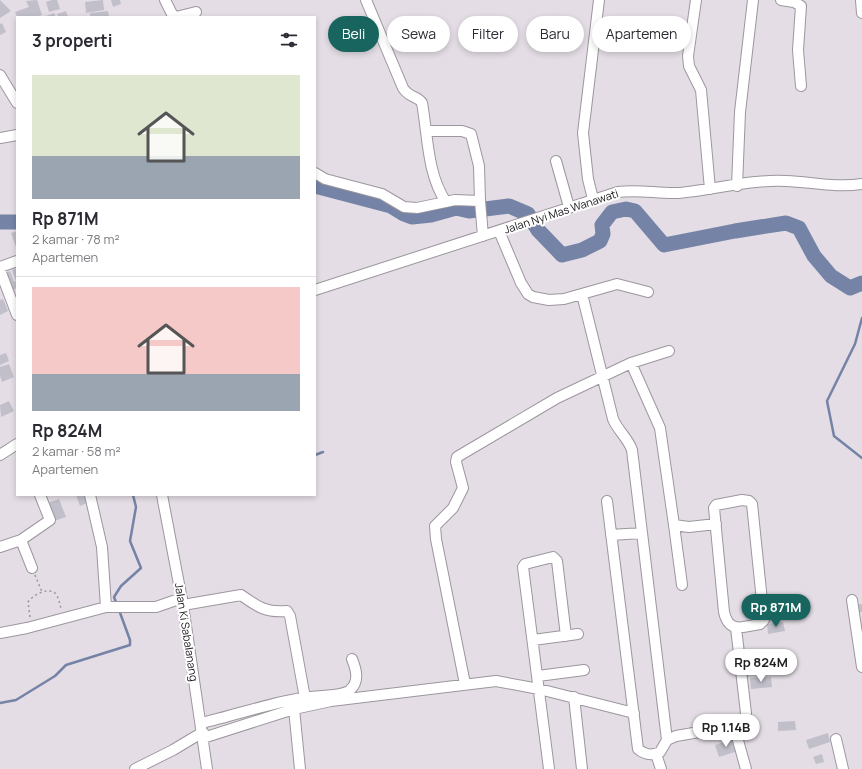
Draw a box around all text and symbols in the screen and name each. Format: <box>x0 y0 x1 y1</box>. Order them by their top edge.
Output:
chip: Beli <box>328 16 379 52</box>
chip: Sewa <box>387 16 450 52</box>
chip: Filter <box>458 16 518 52</box>
chip: Baru <box>526 16 584 52</box>
chip: Apartemen <box>592 16 691 52</box>
text: 3 properti <box>32 29 113 52</box>
icon: filters <box>278 29 300 51</box>
icon: home <box>130 101 202 173</box>
street label: Jalan Nyi Mas Wanawati <box>502 185 620 237</box>
text: Rp 871M <box>32 207 99 230</box>
text: 2 kamar · 78 m² <box>32 230 120 248</box>
text: Apartemen <box>32 248 98 266</box>
icon: home <box>130 313 202 385</box>
text: Rp 824M <box>32 419 102 442</box>
text: 2 kamar · 58 m² <box>32 442 121 460</box>
text: Apartemen <box>32 460 98 478</box>
street label: Jalan Ki Sabalanang <box>172 582 202 682</box>
pin: Rp 871M <box>739 594 813 628</box>
text: Rp 871M <box>751 598 801 616</box>
pin: Rp 824M <box>724 649 798 683</box>
text: Rp 824M <box>734 653 788 671</box>
pin: Rp 1.14B <box>685 714 767 748</box>
text: Rp 1.14B <box>702 718 750 736</box>

